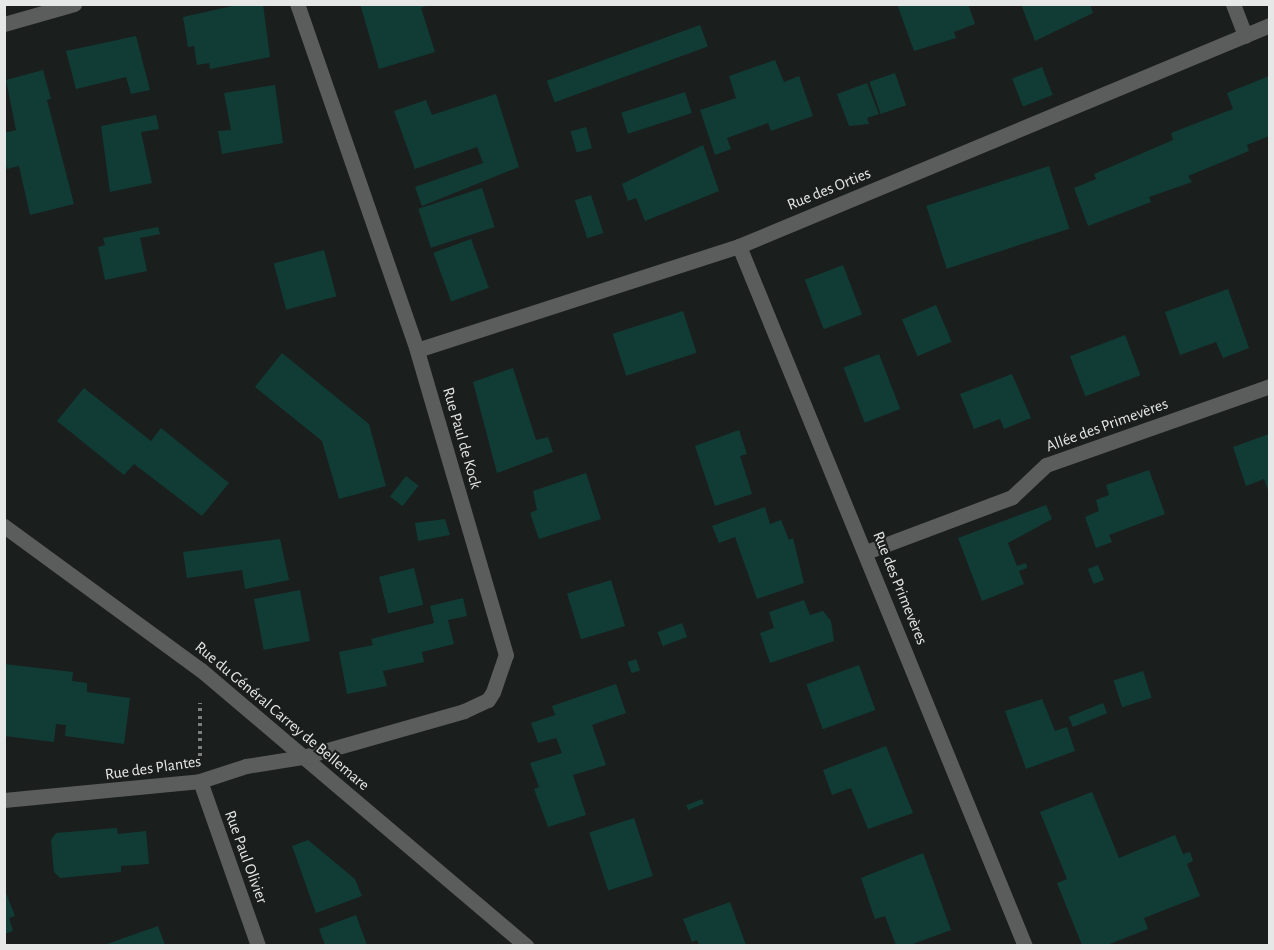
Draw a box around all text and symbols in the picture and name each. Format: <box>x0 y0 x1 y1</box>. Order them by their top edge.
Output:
street label: Rue des Orties <box>784 164 874 214</box>
street label: Rue Paul de Kock <box>438 385 486 491</box>
street label: Allée des Primevères <box>1043 394 1171 456</box>
street label: Rue des Primevères <box>869 528 931 648</box>
street label: Rue du Général Carrey de Bellemare <box>191 637 373 795</box>
street label: Rue des Plantes <box>104 752 202 784</box>
street label: Rue Paul Olivier <box>220 808 272 906</box>

